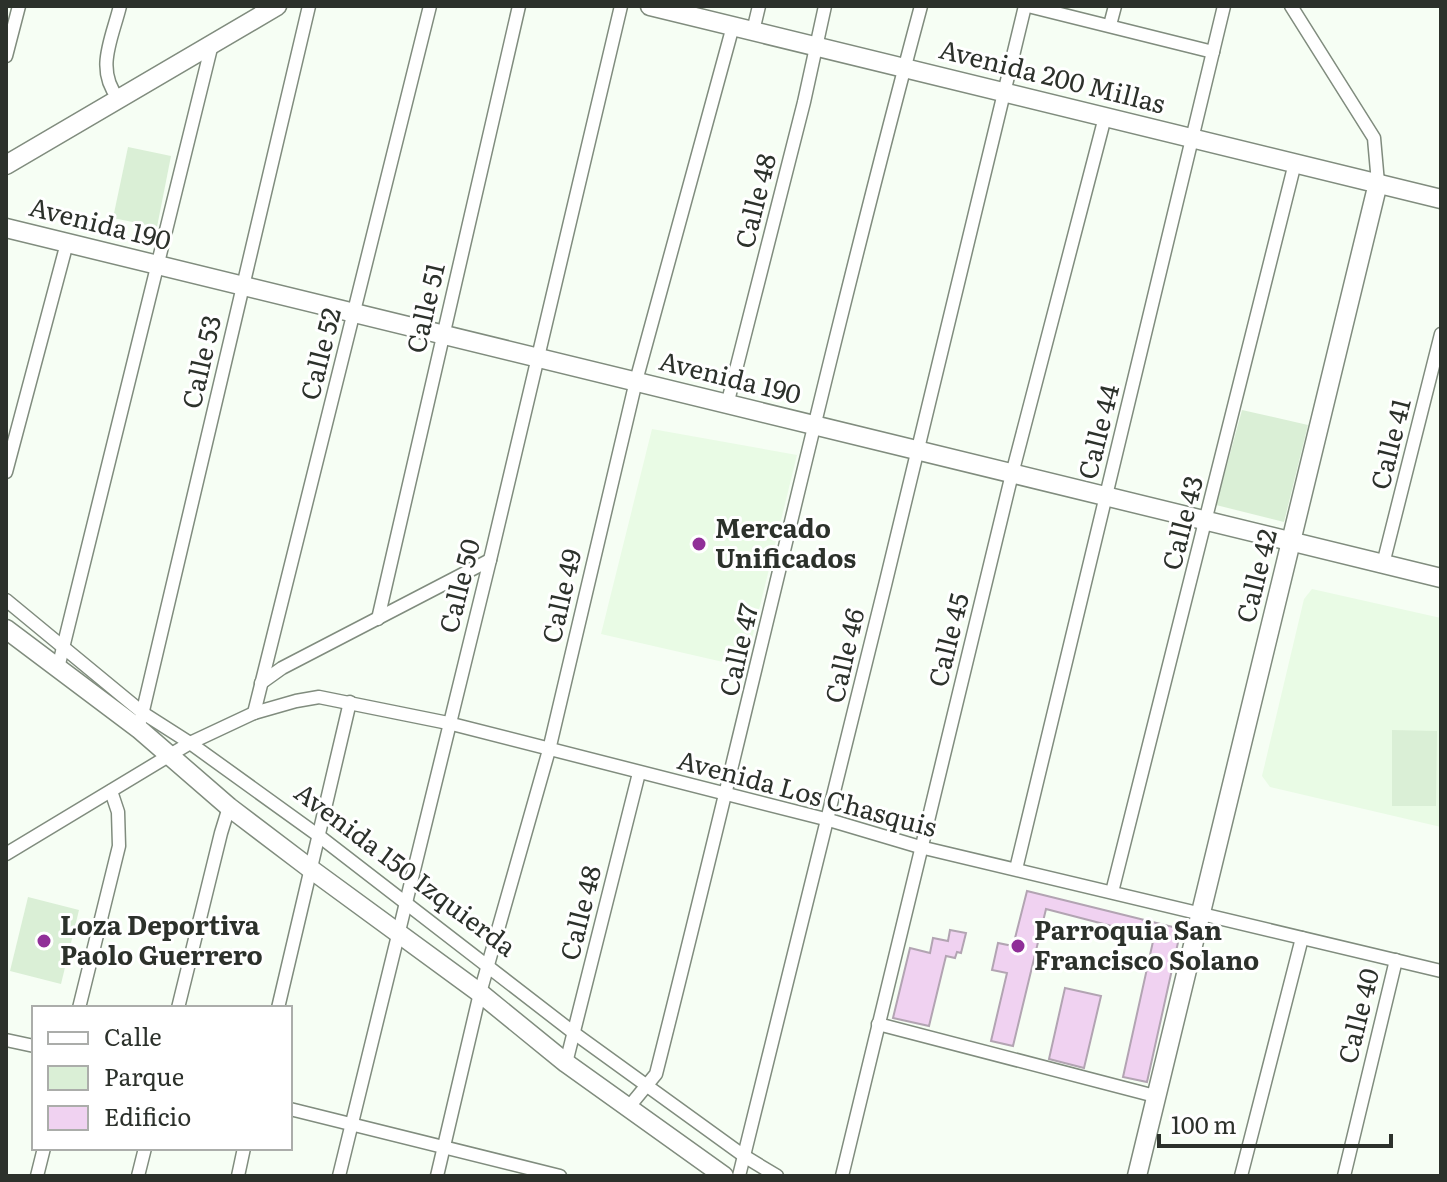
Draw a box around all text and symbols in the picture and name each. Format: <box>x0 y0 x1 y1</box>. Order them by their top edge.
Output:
street label: Avenida 200 Millas <box>936 28 1170 122</box>
street label: Calle 48 <box>723 149 784 252</box>
street label: Avenida 190 <box>26 185 176 258</box>
street label: Calle 51 <box>394 258 453 356</box>
street label: Calle 52 <box>288 303 349 404</box>
street label: Calle 53 <box>170 311 229 412</box>
street label: Avenida 190 <box>656 339 806 412</box>
street label: Calle 44 <box>1066 380 1127 483</box>
street label: Calle 41 <box>1358 394 1419 493</box>
street label: Calle 43 <box>1150 471 1211 574</box>
place label: Mercado Unificados <box>715 507 856 576</box>
street label: Calle 42 <box>1224 524 1285 626</box>
street label: Calle 50 <box>427 534 488 637</box>
marker: Mercado Unificados <box>690 535 708 553</box>
street label: Calle 49 <box>530 544 589 646</box>
street label: Calle 45 <box>916 588 977 690</box>
street label: Calle 47 <box>707 599 766 700</box>
street label: Calle 46 <box>813 604 872 707</box>
street label: Avenida Los Chasquis <box>674 738 942 845</box>
street label: Avenida 150 Izquierda <box>287 772 526 964</box>
street label: Calle 48 <box>548 861 609 964</box>
place label: Loza Deportiva Paolo Guerrero <box>60 904 263 973</box>
place label: Parroquia San Francisco Solano <box>1034 909 1259 978</box>
marker: Loza Deportiva Paolo Guerrero <box>35 932 53 950</box>
marker: Parroquia San Francisco Solano <box>1009 937 1027 955</box>
street label: Calle 40 <box>1326 964 1387 1067</box>
legend <box>32 1006 292 1150</box>
text: Calle <box>104 1018 162 1053</box>
text: Parque <box>104 1058 184 1093</box>
text: Edificio <box>104 1098 191 1133</box>
scale bar <box>1159 1098 1391 1148</box>
text: 100 m <box>1171 1106 1237 1141</box>

